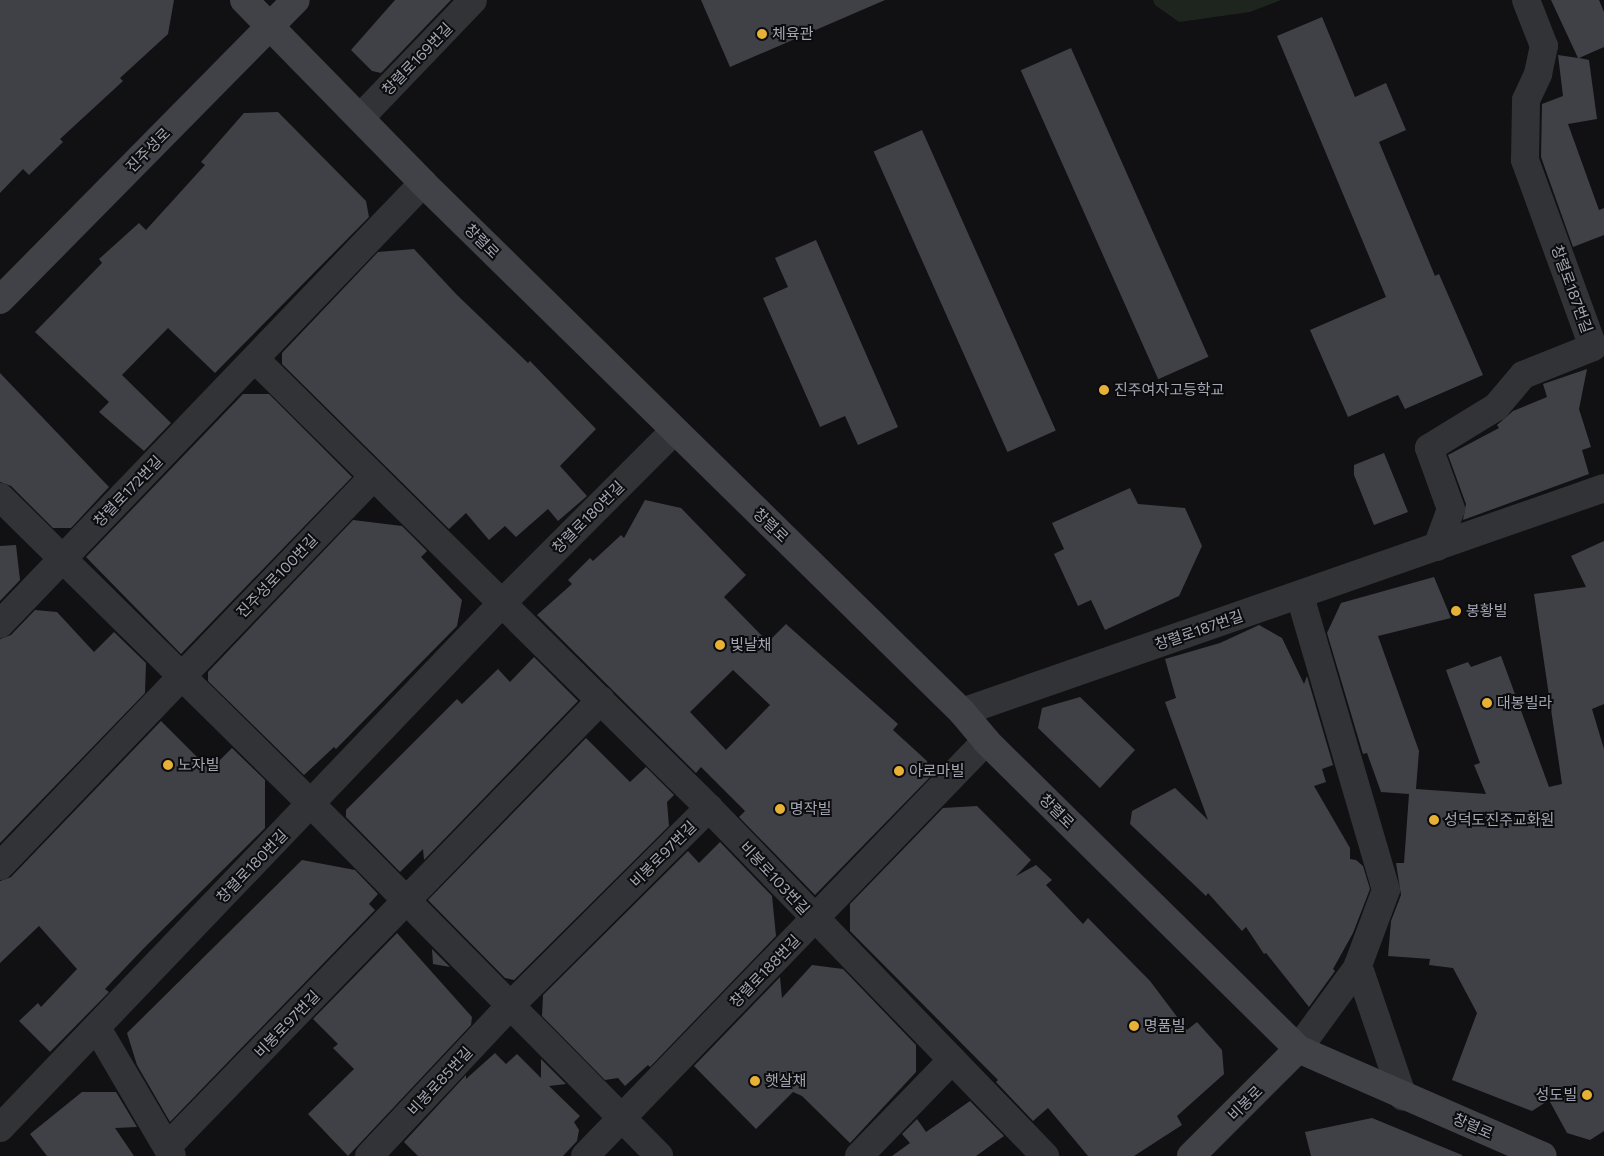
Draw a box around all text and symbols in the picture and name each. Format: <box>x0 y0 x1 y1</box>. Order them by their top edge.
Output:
street label: 창렬로169번길 <box>378 19 456 99</box>
place label: 체육관 <box>772 25 813 43</box>
marker: 체육관 <box>756 28 768 40</box>
street label: 진주성로 <box>122 124 174 176</box>
street label: 창렬로 <box>461 220 503 262</box>
street label: 창렬로187번길 <box>1548 243 1596 335</box>
place label: 진주여자고등학교 <box>1114 381 1224 399</box>
marker: 진주여자고등학교 <box>1098 384 1110 396</box>
street label: 창렬로172번길 <box>90 452 166 530</box>
street label: 창렬로180번길 <box>548 477 628 557</box>
street label: 창렬로 <box>750 504 792 546</box>
street label: 진주성로100번길 <box>233 531 321 621</box>
place label: 봉황빌 <box>1466 602 1507 620</box>
marker: 봉황빌 <box>1450 605 1462 617</box>
street label: 창렬로187번길 <box>1152 606 1246 654</box>
place label: 빛날채 <box>730 636 771 654</box>
marker: 빛날채 <box>714 639 726 651</box>
place label: 대봉빌라 <box>1497 694 1552 712</box>
marker: 대봉빌라 <box>1481 697 1493 709</box>
place label: 노자빌 <box>178 756 219 774</box>
marker: 노자빌 <box>162 759 174 771</box>
place label: 아로마빌 <box>909 762 964 780</box>
marker: 아로마빌 <box>893 765 905 777</box>
street label: 창렬로 <box>1036 790 1078 832</box>
place label: 명작빌 <box>790 800 831 818</box>
marker: 명작빌 <box>774 803 786 815</box>
place label: 성덕도진주교화원 <box>1444 811 1554 829</box>
marker: 성덕도진주교화원 <box>1428 814 1440 826</box>
street label: 비봉로97번길 <box>626 817 700 891</box>
street label: 창렬로180번길 <box>213 826 291 906</box>
street label: 비봉로103번길 <box>736 838 814 918</box>
street label: 창렬로188번길 <box>726 931 804 1011</box>
street label: 비봉로97번길 <box>251 987 323 1061</box>
place label: 명품빌 <box>1144 1017 1185 1035</box>
marker: 명품빌 <box>1128 1020 1140 1032</box>
street label: 비봉로85번길 <box>404 1043 476 1119</box>
place label: 햇살채 <box>765 1072 806 1090</box>
marker: 햇살채 <box>749 1075 761 1087</box>
street label: 비봉로 <box>1224 1082 1266 1124</box>
place label: 성도빌 <box>1536 1086 1577 1104</box>
marker: 성도빌 <box>1581 1089 1593 1101</box>
street label: 창렬로 <box>1450 1110 1496 1142</box>

